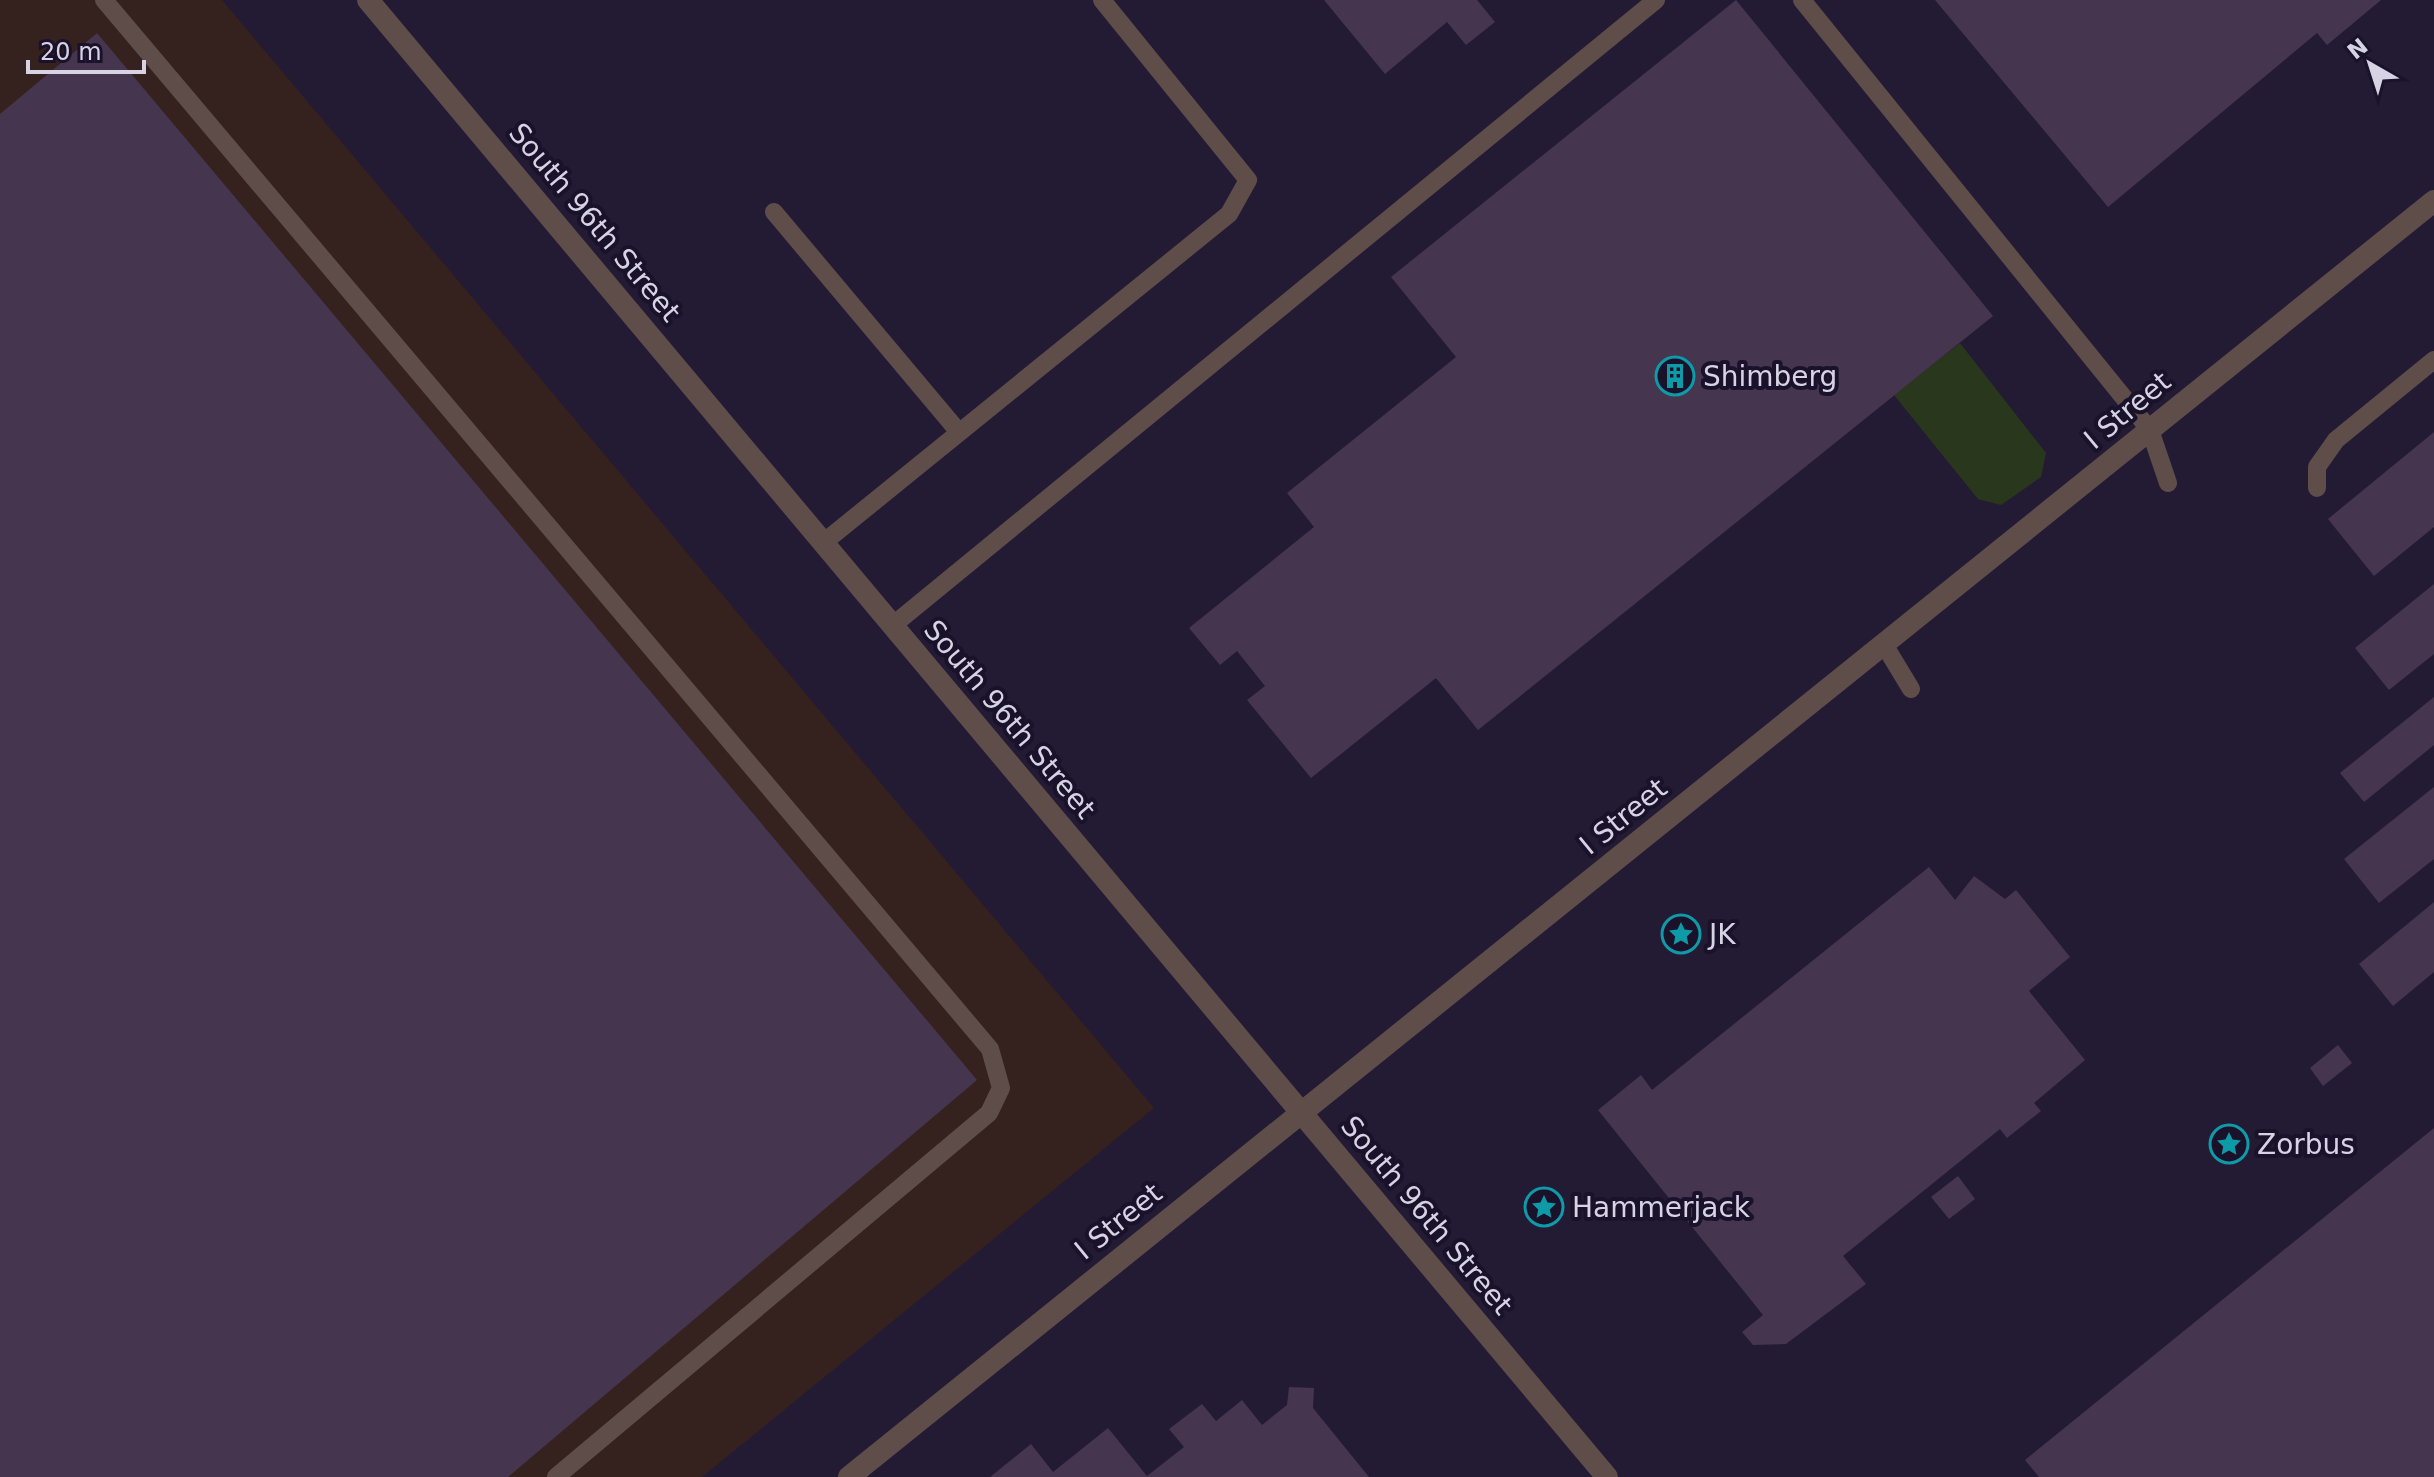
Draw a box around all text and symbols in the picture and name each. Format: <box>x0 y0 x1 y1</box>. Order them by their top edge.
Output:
scale bar <box>28 24 144 74</box>
north arrow <box>2330 24 2410 104</box>
text: N <box>2343 33 2373 64</box>
text: 20 m <box>40 38 102 66</box>
street label: South 96th Street <box>502 116 687 328</box>
building icon: Shimberg <box>1654 355 1696 397</box>
place label: Shimberg <box>1703 360 1837 393</box>
street label: I Street <box>2078 365 2177 456</box>
street label: South 96th Street <box>917 613 1102 825</box>
street label: I Street <box>1573 771 1673 861</box>
place icon: JK <box>1660 913 1702 955</box>
place label: JK <box>1707 918 1736 951</box>
street label: South 96th Street <box>1334 1109 1519 1321</box>
place icon: Zorbus <box>2208 1123 2250 1165</box>
place label: Zorbus <box>2257 1128 2355 1161</box>
street label: I Street <box>1068 1176 1168 1266</box>
place icon: Hammerjack <box>1523 1186 1565 1228</box>
place label: Hammerjack <box>1572 1191 1751 1224</box>

